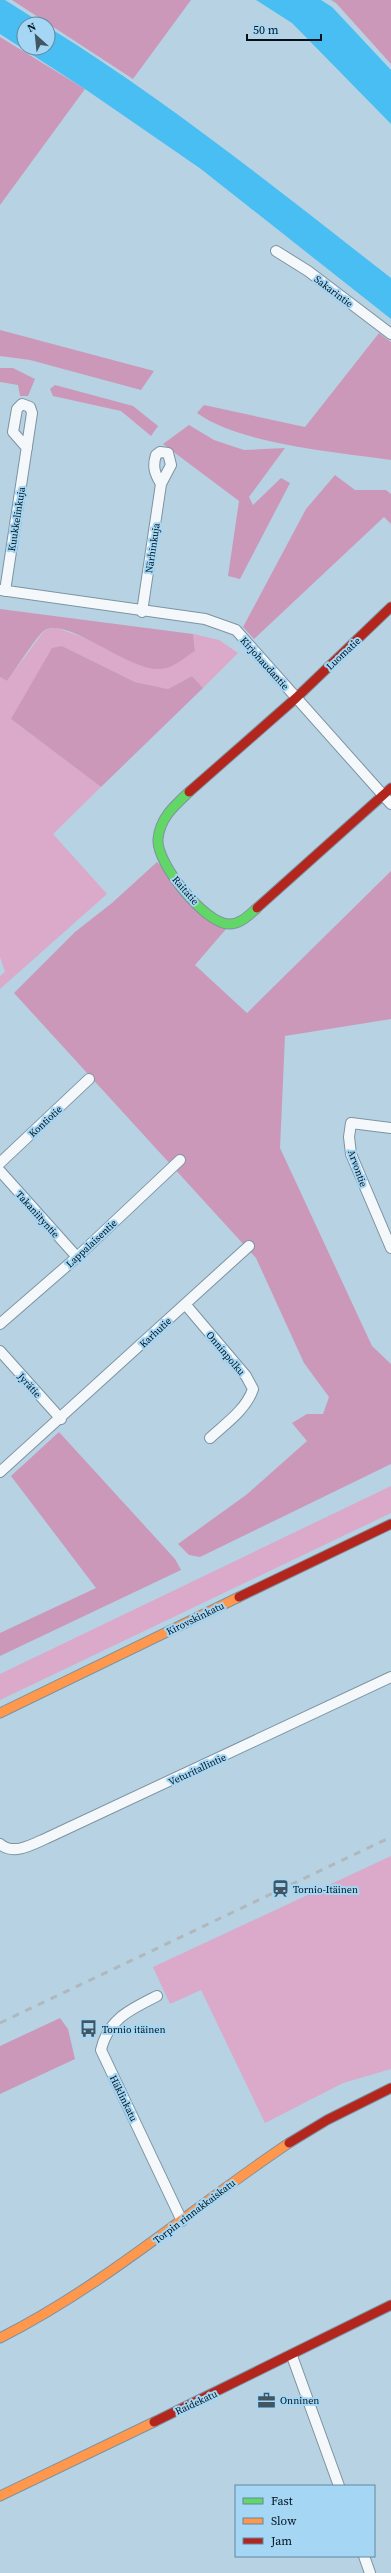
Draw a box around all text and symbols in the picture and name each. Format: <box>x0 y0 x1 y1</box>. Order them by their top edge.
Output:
north arrow <box>16 16 56 56</box>
scale bar <box>247 16 321 42</box>
text: N <box>25 19 39 36</box>
text: 50 m <box>253 22 279 38</box>
street label: Sakarintie <box>312 273 356 310</box>
street label: Kuukkelinkuja <box>5 485 28 552</box>
street label: Närhinkuja <box>142 521 163 574</box>
street label: Kirjohaudantie <box>237 634 292 693</box>
street label: Luomatie <box>323 634 363 673</box>
street label: Raitatie <box>169 873 202 908</box>
street label: Kontiotie <box>26 1103 65 1140</box>
street label: Arvontie <box>345 1148 370 1189</box>
street label: Takaniityntie <box>13 1188 62 1241</box>
street label: Lappalaisentie <box>63 1216 120 1270</box>
street label: Karhutie <box>137 1314 174 1350</box>
street label: Onninpolku <box>203 1329 248 1378</box>
street label: Jyrätie <box>14 1369 44 1401</box>
street label: Kirovskinkatu <box>164 1599 226 1638</box>
street label: Veturitallintie <box>166 1750 228 1788</box>
station icon: Tornio-Itäinen <box>270 1879 290 1899</box>
place label: Tornio-Itäinen <box>293 1883 358 1896</box>
bus stop icon: Tornio itäinen <box>79 2019 99 2039</box>
place label: Tornio itäinen <box>102 2023 165 2036</box>
street label: Häklinkatu <box>107 2073 140 2124</box>
street label: Torpin rinnakkaiskatu <box>151 2176 238 2247</box>
street label: Raidekatu <box>173 2387 219 2418</box>
office icon: Onninen <box>257 2390 277 2410</box>
place label: Onninen <box>280 2394 319 2407</box>
legend <box>235 2485 375 2557</box>
text: Fast <box>271 2493 293 2509</box>
text: Slow <box>271 2513 297 2529</box>
text: Jam <box>270 2533 292 2549</box>

